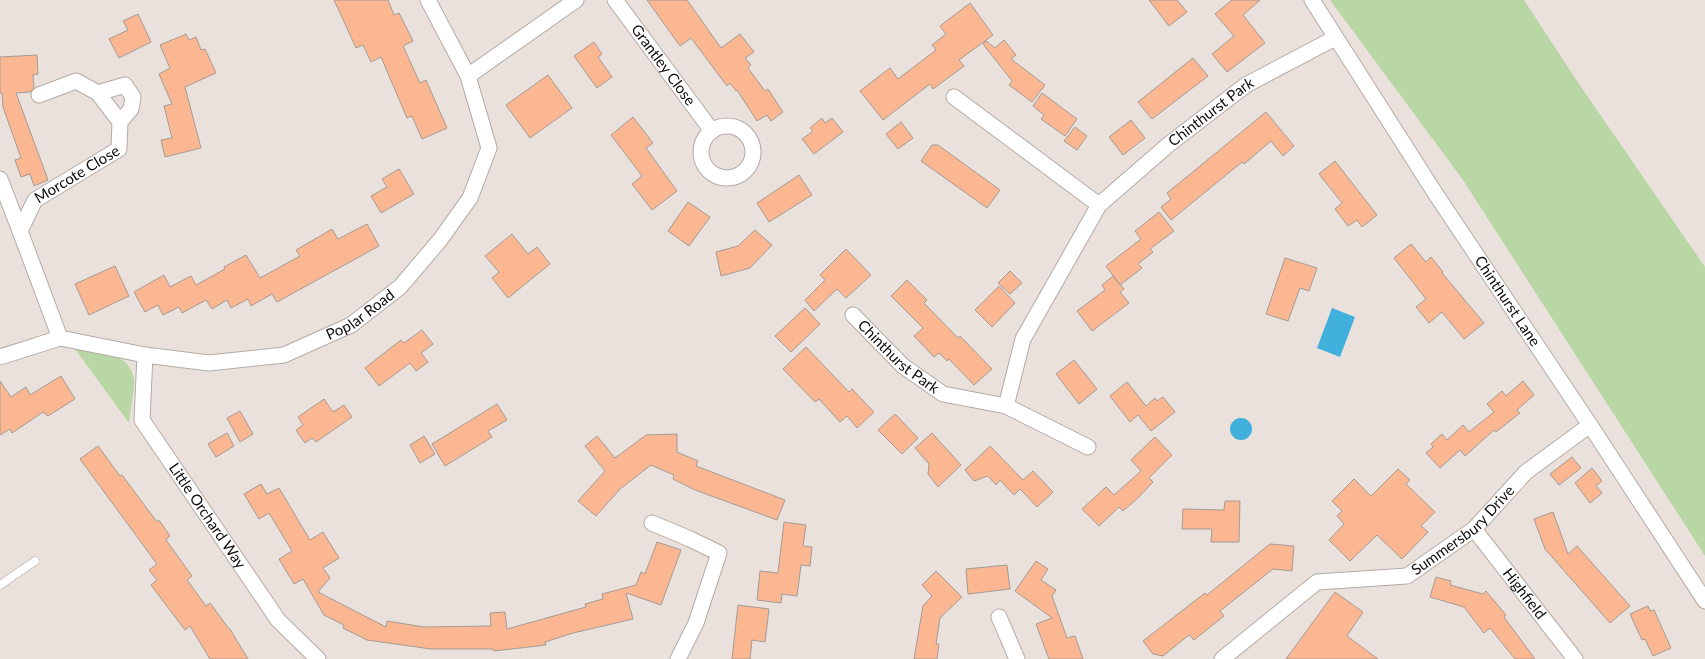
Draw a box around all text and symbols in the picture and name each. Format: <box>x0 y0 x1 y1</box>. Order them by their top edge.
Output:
street label: Grantley Close <box>628 20 700 109</box>
street label: Chinthurst Park <box>1164 73 1257 150</box>
street label: Morcote Close <box>31 141 123 206</box>
street label: Chinthurst Lane <box>1471 252 1545 349</box>
street label: Poplar Road <box>323 285 397 343</box>
street label: Chinthurst Park <box>855 316 943 397</box>
street label: Little Orchard Way <box>166 459 250 572</box>
street label: Summersbury Drive <box>1407 481 1518 578</box>
street label: Highfield <box>1500 564 1550 622</box>

